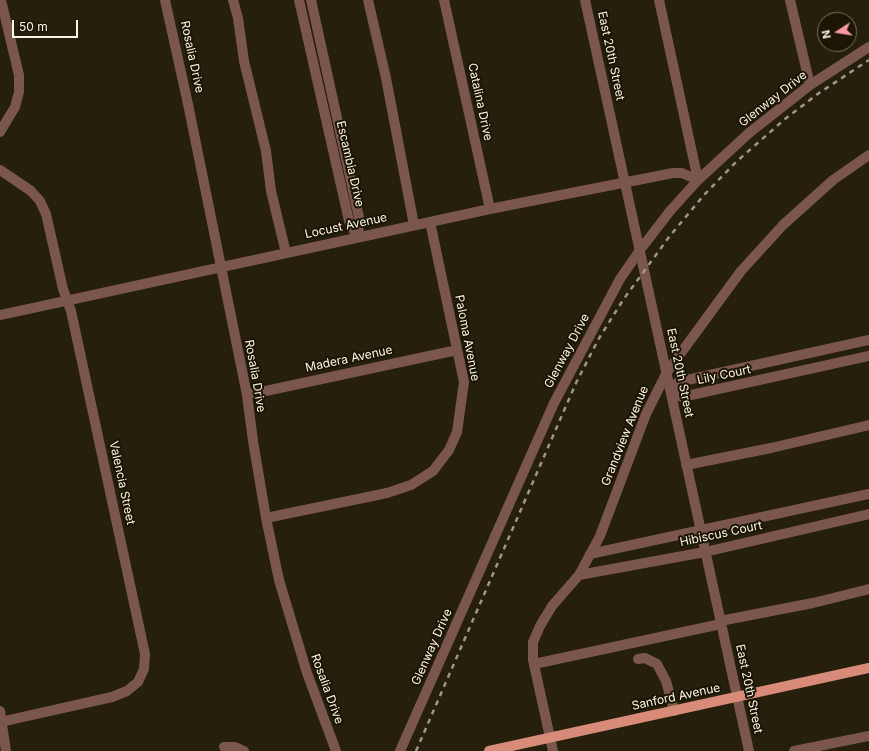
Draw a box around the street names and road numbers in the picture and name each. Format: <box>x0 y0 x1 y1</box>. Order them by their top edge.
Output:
street label: East 20th Street <box>595 10 627 102</box>
street label: Rosalia Drive <box>177 20 207 94</box>
street label: Catalina Drive <box>465 62 495 142</box>
street label: Glenway Drive <box>736 68 810 130</box>
street label: Escambia Drive <box>333 120 367 208</box>
street label: Locust Avenue <box>304 210 388 242</box>
street label: Paloma Avenue <box>452 294 482 382</box>
street label: Glenway Drive <box>541 311 593 391</box>
street label: East 20th Street <box>664 327 696 419</box>
street label: Rosalia Drive <box>242 339 268 413</box>
street label: Madera Avenue <box>304 343 394 375</box>
street label: Lily Court <box>696 362 752 388</box>
street label: Grandview Avenue <box>598 384 652 488</box>
street label: Valencia Street <box>106 440 138 526</box>
street label: Hibiscus Court <box>679 518 763 550</box>
street label: Glenway Drive <box>409 607 455 687</box>
street label: East 20th Street <box>733 643 765 735</box>
street label: Rosalia Drive <box>308 652 346 726</box>
street label: Sanford Avenue <box>630 681 722 713</box>

